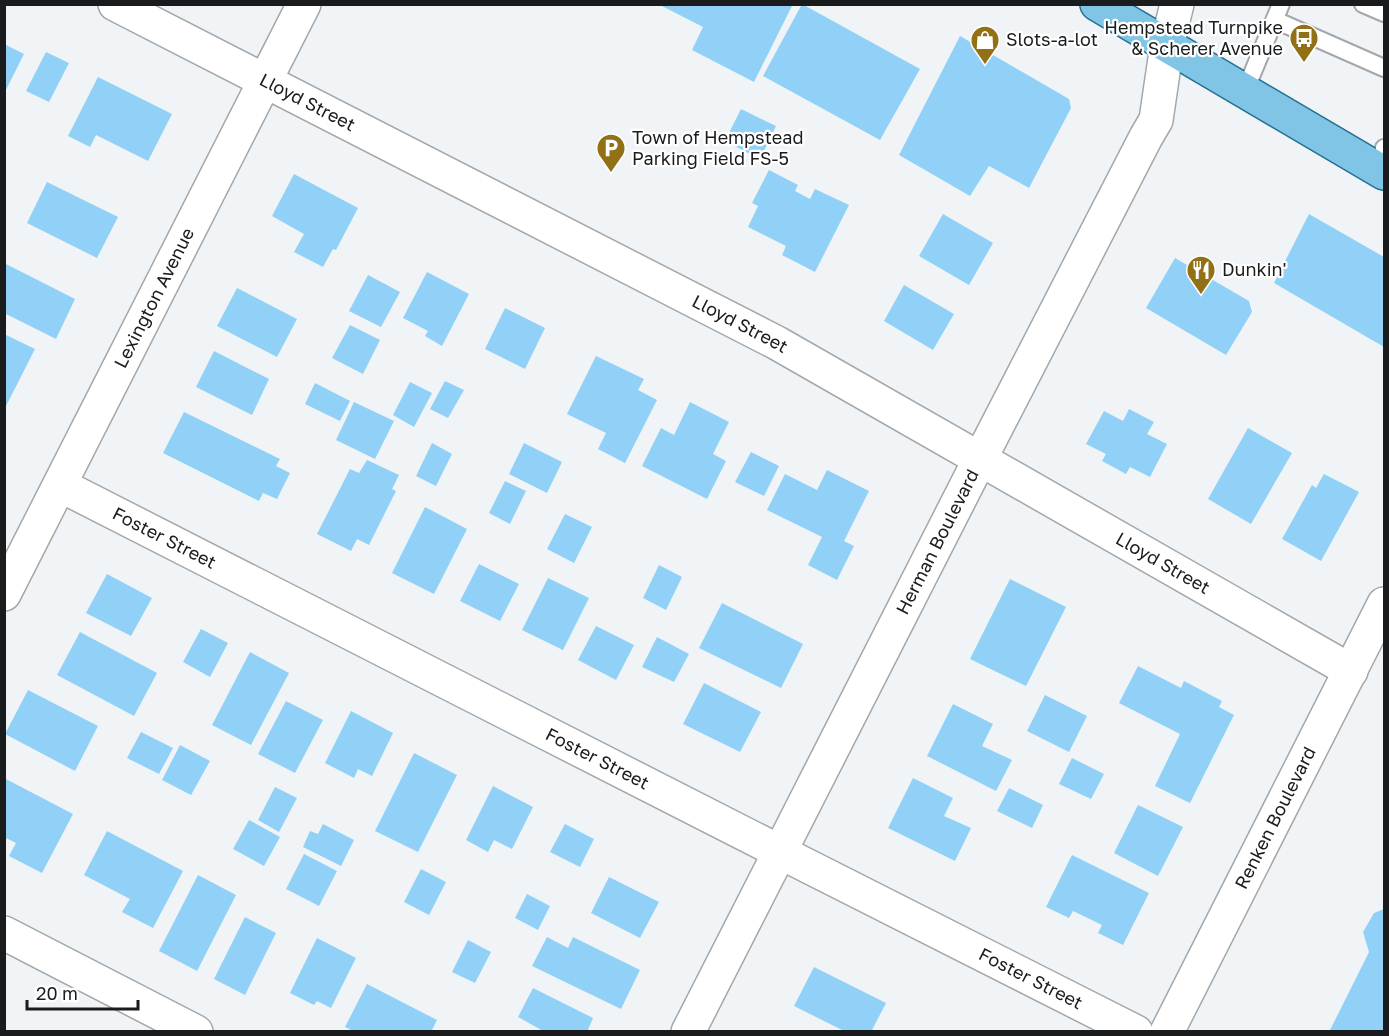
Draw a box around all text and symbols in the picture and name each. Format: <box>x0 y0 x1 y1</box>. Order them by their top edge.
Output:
place label: Hempstead Turnpike & Scherer Avenue <box>1104 16 1283 59</box>
bus stop icon: Hempstead Turnpike & Scherer Avenue <box>1288 22 1320 64</box>
shop icon: Slots-a-lot <box>969 24 1001 66</box>
place label: Slots-a-lot <box>1006 28 1098 50</box>
street label: Lloyd Street <box>256 68 359 135</box>
place label: Town of Hempstead Parking Field FS-5 <box>632 126 804 169</box>
parking icon: Town of Hempstead Parking Field FS-5 <box>595 132 627 174</box>
street label: Lexington Avenue <box>109 224 198 371</box>
restaurant icon: Dunkin' <box>1185 254 1217 296</box>
place label: Dunkin' <box>1222 258 1286 280</box>
street label: Lloyd Street <box>689 289 792 357</box>
street label: Herman Boulevard <box>891 465 983 618</box>
street label: Foster Street <box>109 502 220 573</box>
street label: Lloyd Street <box>1112 527 1214 598</box>
street label: Foster Street <box>542 722 653 794</box>
street label: Renken Boulevard <box>1229 743 1320 892</box>
street label: Foster Street <box>976 942 1087 1013</box>
scale bar <box>27 973 138 1011</box>
text: 20 m <box>36 982 78 1004</box>

